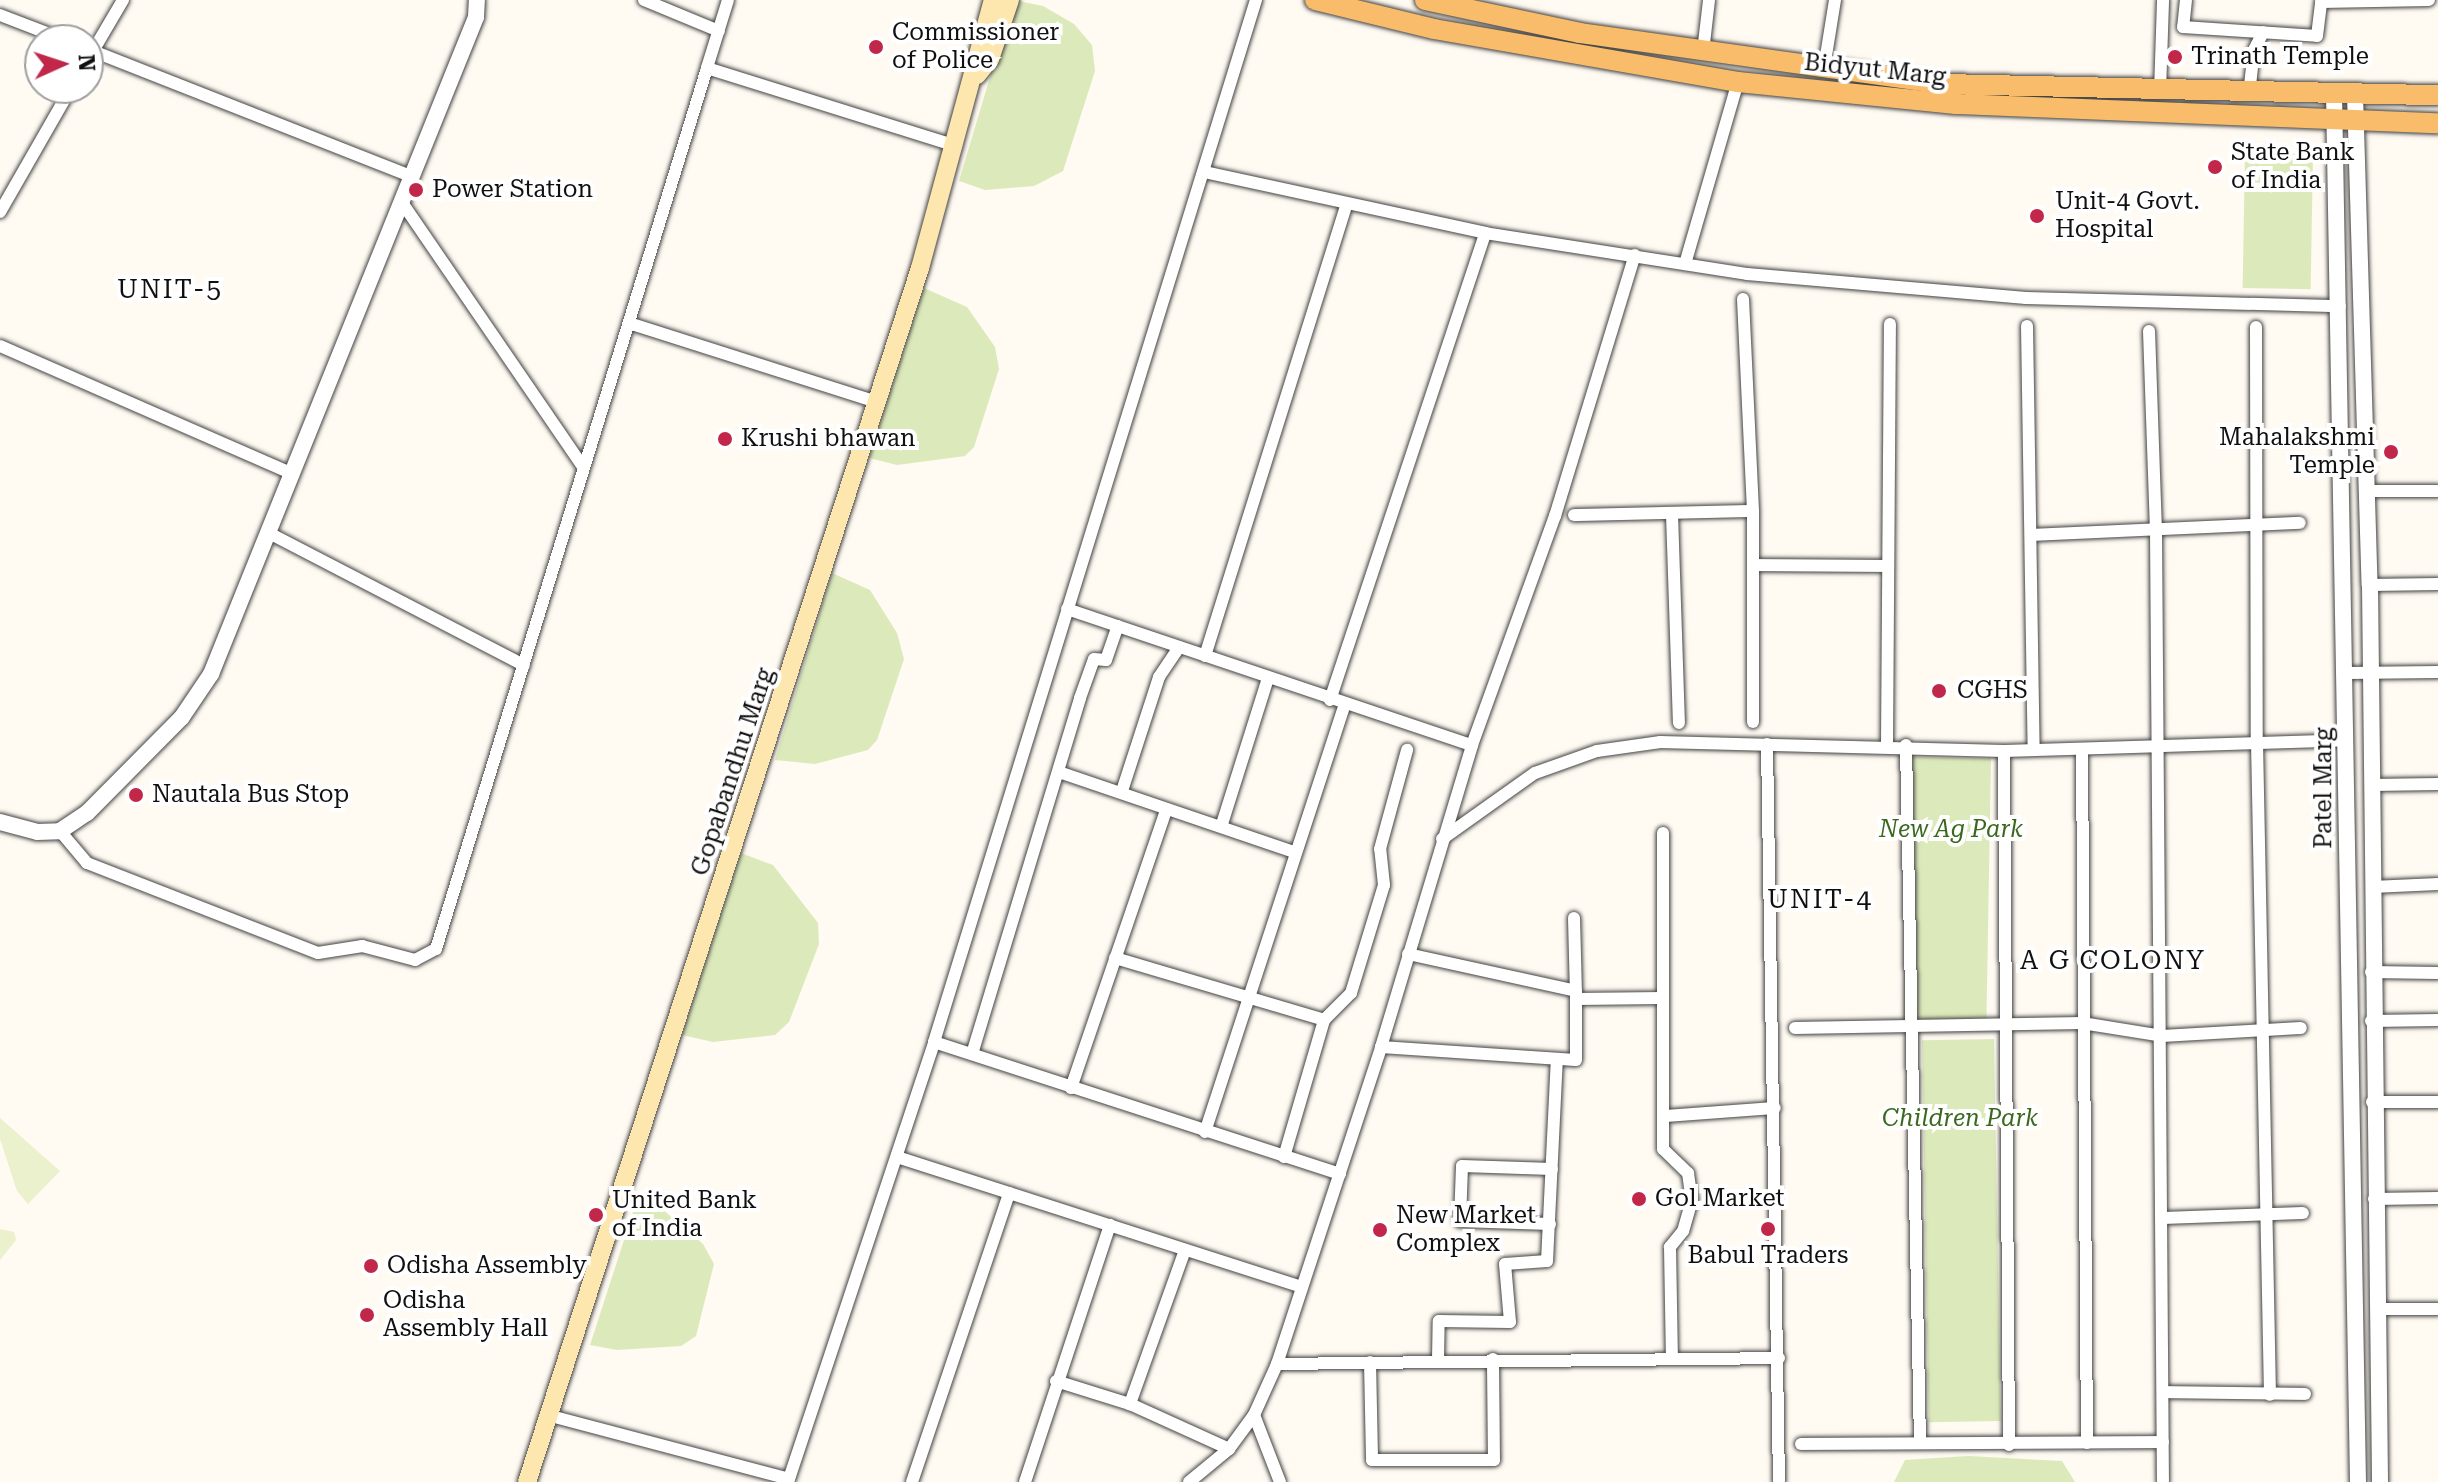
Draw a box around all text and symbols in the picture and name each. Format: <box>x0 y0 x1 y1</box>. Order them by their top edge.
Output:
place label: Commissioner of Police <box>892 19 1059 75</box>
north arrow <box>24 24 104 104</box>
marker: Commissioner of Police <box>867 38 885 56</box>
place label: Trinath Temple <box>2191 43 2369 71</box>
street label: Bidyut Marg <box>1803 48 1947 92</box>
marker: Trinath Temple <box>2166 48 2184 66</box>
text: N <box>74 54 99 72</box>
place label: State Bank of India <box>2231 139 2355 195</box>
marker: State Bank of India <box>2206 158 2224 176</box>
place label: Power Station <box>432 176 593 204</box>
marker: Power Station <box>407 181 425 199</box>
place label: Unit-4 Govt. Hospital <box>2055 188 2200 244</box>
marker: Unit-4 Govt. Hospital <box>2026 205 2048 227</box>
district label: UNIT-5 <box>117 274 223 306</box>
place label: Mahalakshmi Temple <box>2219 424 2375 480</box>
place label: Krushi bhawan <box>741 425 915 453</box>
marker: Krushi bhawan <box>716 430 734 448</box>
marker: Mahalakshmi Temple <box>2382 443 2400 461</box>
street label: Gopabandhu Marg <box>686 665 780 879</box>
place label: CGHS <box>1957 677 2028 705</box>
marker: CGHS <box>1928 680 1950 702</box>
street label: Patel Marg <box>2310 727 2338 849</box>
place label: Nautala Bus Stop <box>152 781 349 809</box>
marker: Nautala Bus Stop <box>127 786 145 804</box>
park label: New Ag Park <box>1879 816 2023 844</box>
district label: UNIT-4 <box>1767 884 1873 916</box>
district label: A G COLONY <box>2020 945 2206 977</box>
park label: Children Park <box>1882 1105 2038 1133</box>
place label: Gol Market <box>1655 1185 1785 1213</box>
place label: United Bank of India <box>612 1187 757 1243</box>
marker: Gol Market <box>1630 1190 1648 1208</box>
place label: New Market Complex <box>1396 1202 1536 1258</box>
marker: United Bank of India <box>587 1206 605 1224</box>
marker: Babul Traders <box>1759 1220 1777 1238</box>
marker: New Market Complex <box>1371 1221 1389 1239</box>
place label: Babul Traders <box>1688 1242 1848 1270</box>
place label: Odisha Assembly <box>387 1252 587 1280</box>
marker: Odisha Assembly <box>362 1257 380 1275</box>
place label: Odisha Assembly Hall <box>383 1287 548 1343</box>
marker: Odisha Assembly Hall <box>358 1306 376 1324</box>

